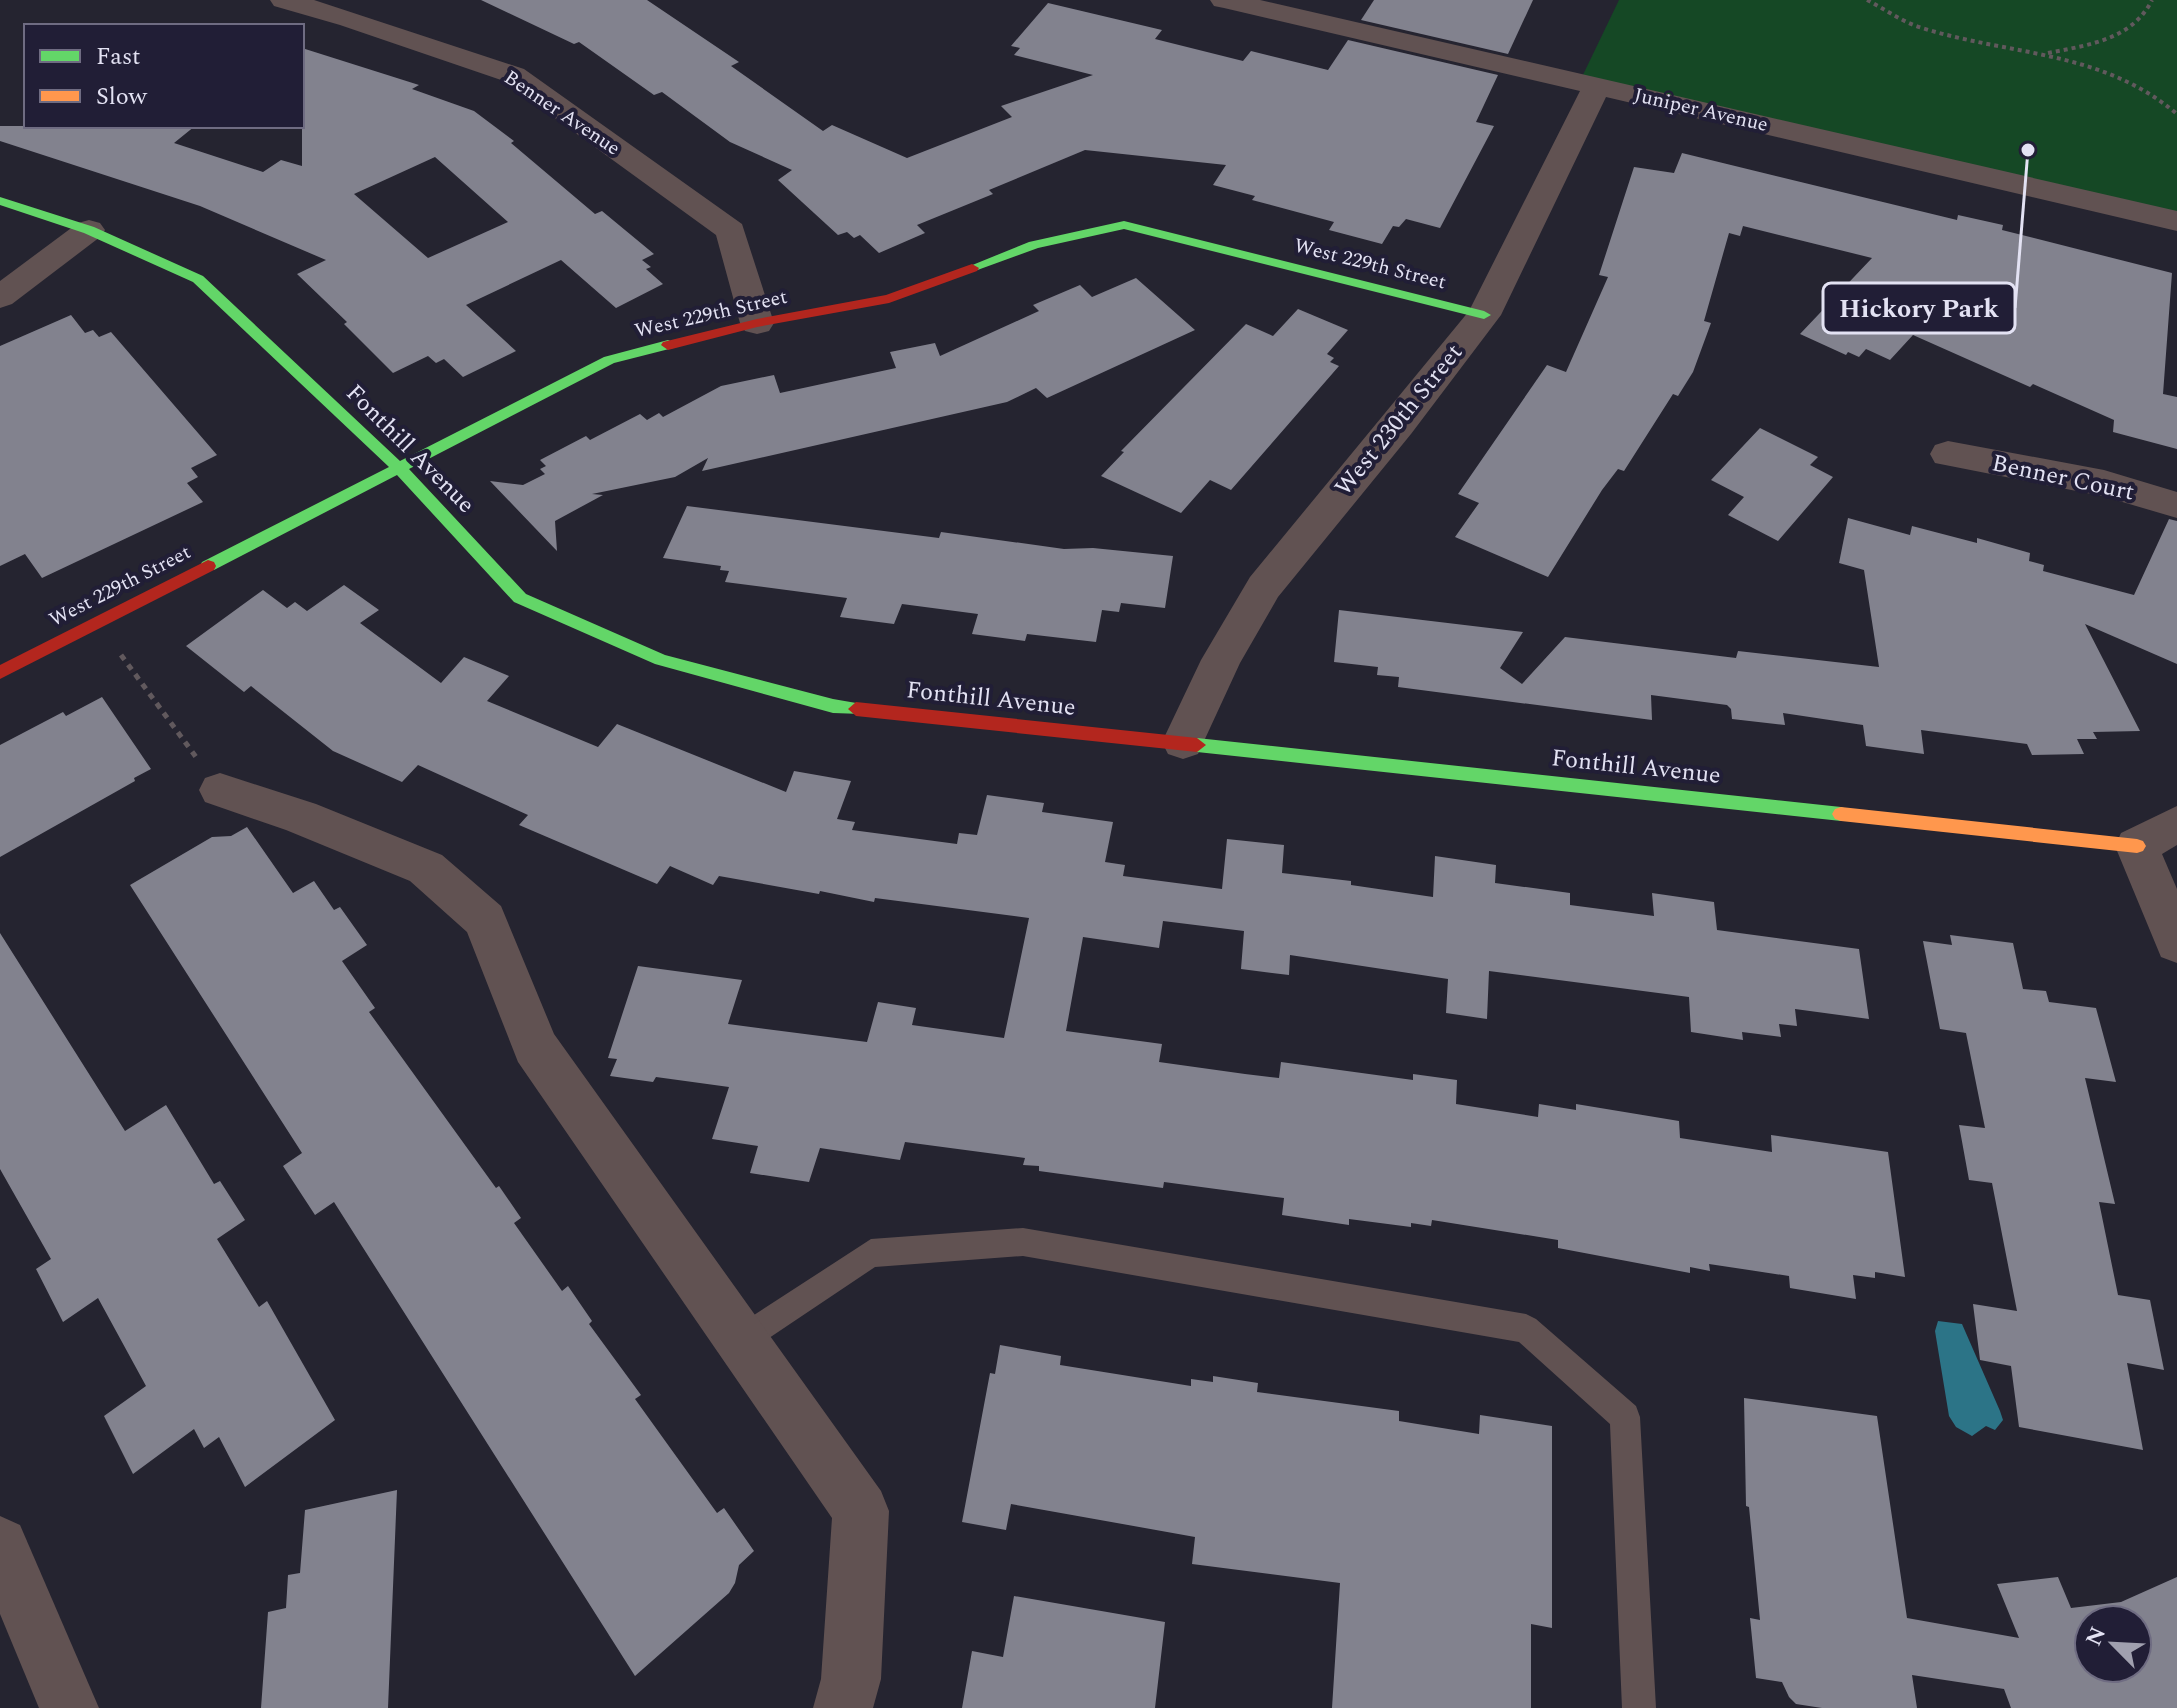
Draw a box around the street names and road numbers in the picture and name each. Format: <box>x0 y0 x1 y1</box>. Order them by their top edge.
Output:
street label: Benner Avenue <box>498 63 626 163</box>
street label: Juniper Avenue <box>1631 80 1771 140</box>
street label: West 229th Street <box>1291 231 1449 297</box>
street label: West 229th Street <box>632 282 790 346</box>
street label: West 230th Street <box>1326 336 1472 504</box>
street label: Fonthill Avenue <box>337 376 483 522</box>
street label: Benner Court <box>1989 445 2137 511</box>
street label: West 229th Street <box>44 537 196 635</box>
street label: Fonthill Avenue <box>905 672 1077 726</box>
street label: Fonthill Avenue <box>1550 740 1722 794</box>

